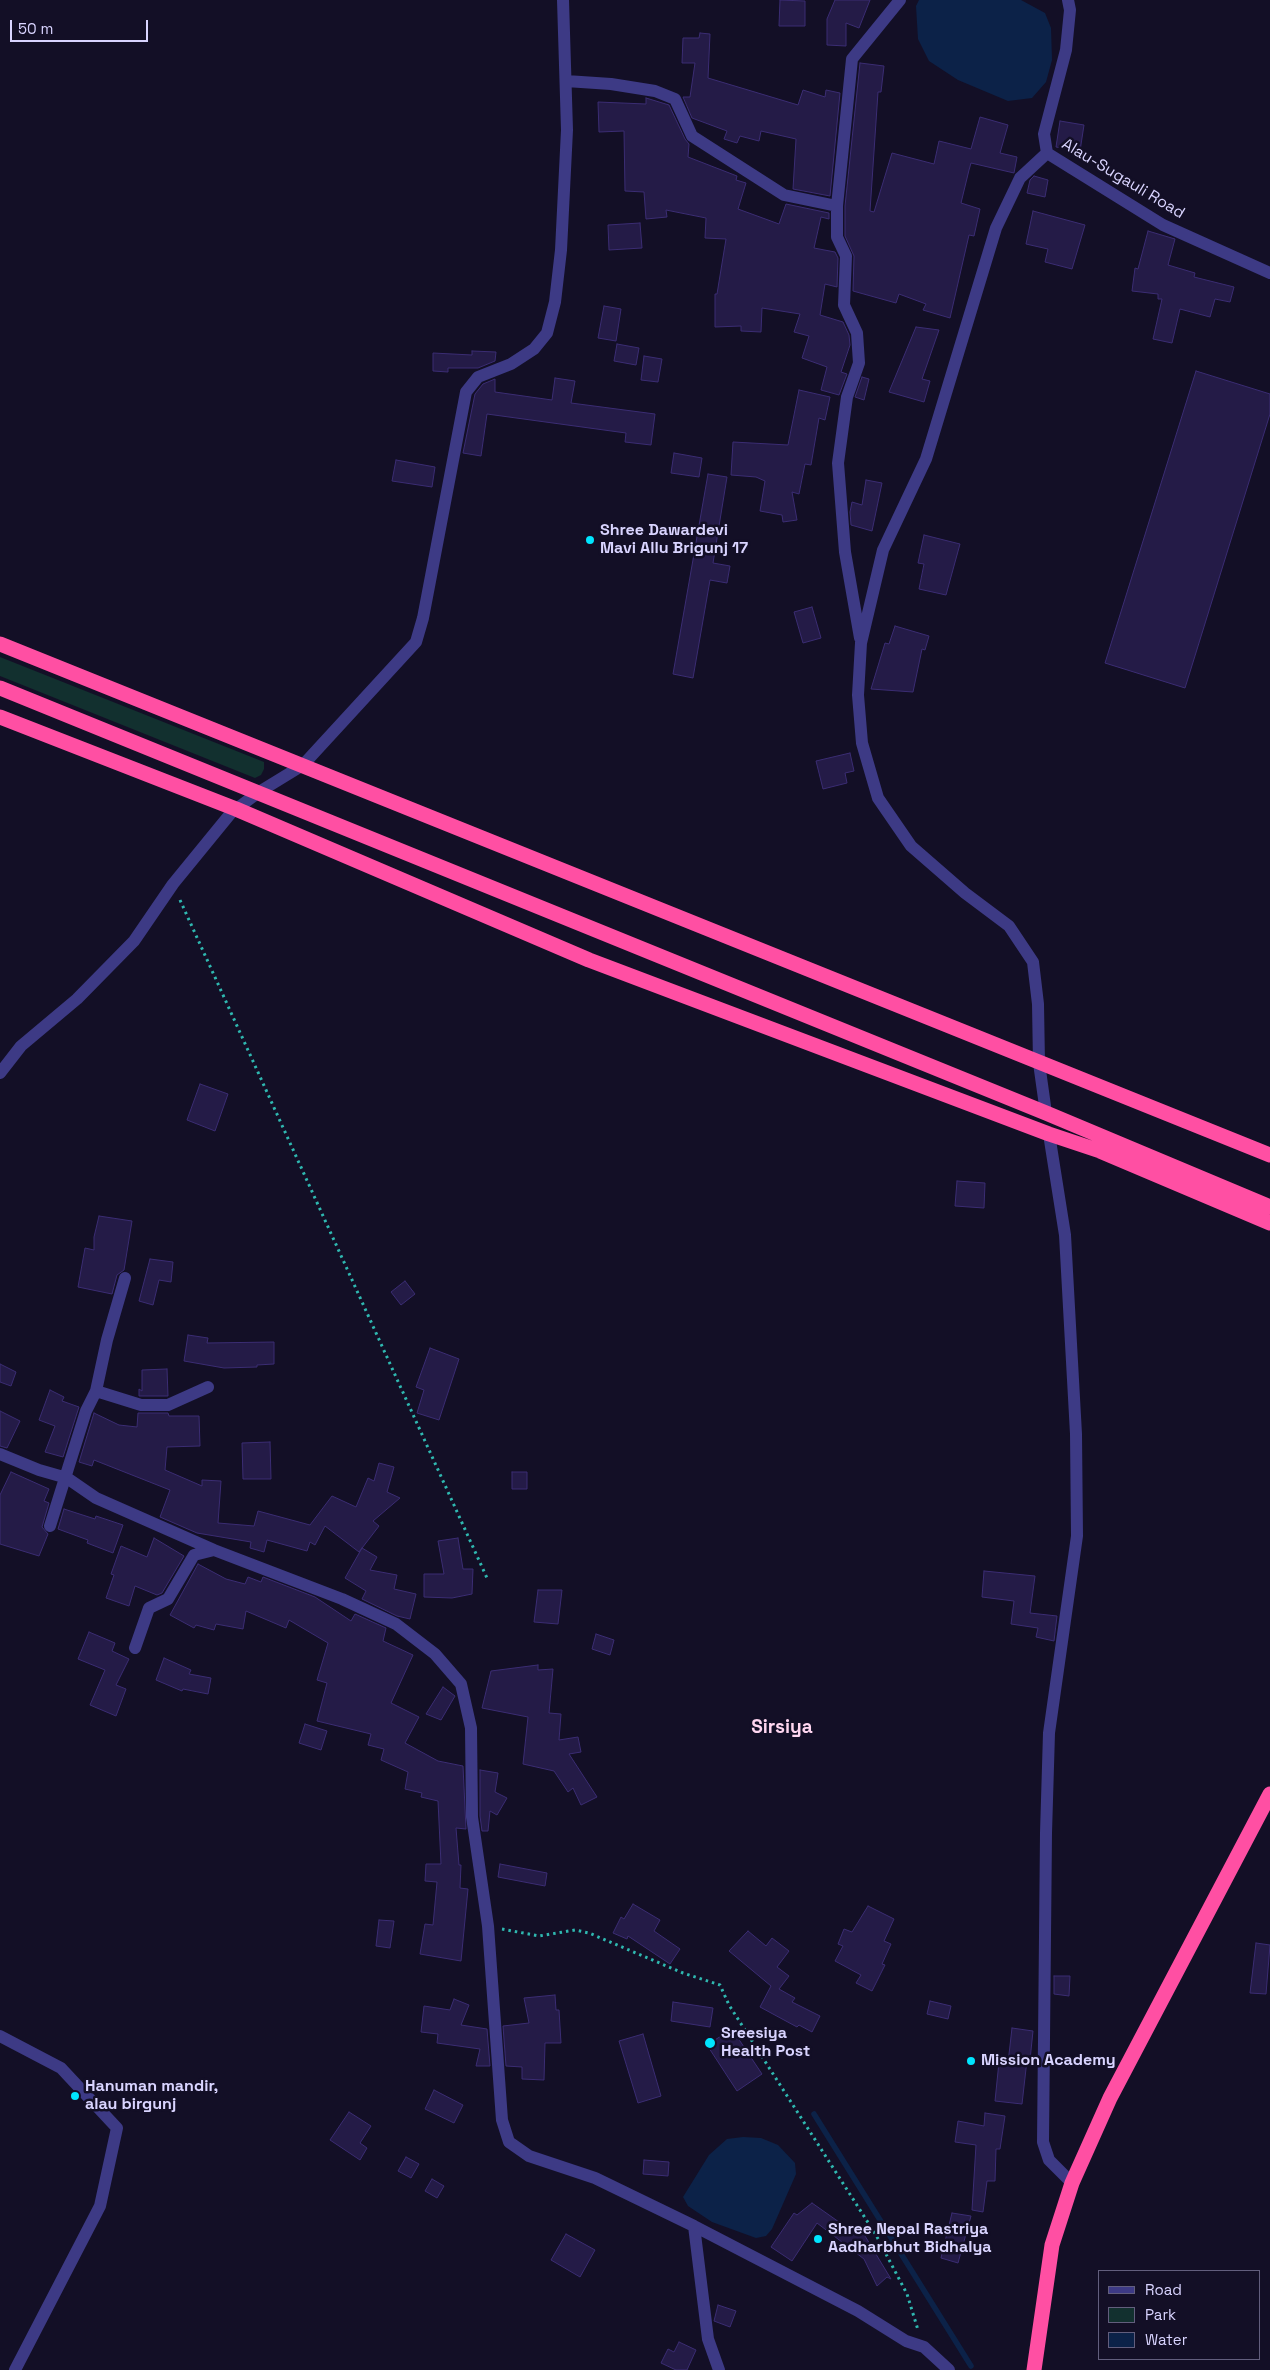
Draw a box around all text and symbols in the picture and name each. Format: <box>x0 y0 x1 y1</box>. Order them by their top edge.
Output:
scale bar <box>12 10 150 42</box>
text: 50 m <box>18 19 53 38</box>
street label: Alau-Sugauli Road <box>1058 135 1188 223</box>
place label: Shree Dawardevi Mavi Allu Brigunj 17 <box>600 521 748 559</box>
marker: Shree Dawardevi Mavi Allu Brigunj 17 <box>584 534 596 546</box>
district label: Sirsiya <box>751 1717 813 1739</box>
place label: Sreesiya Health Post <box>721 2024 810 2062</box>
marker: Sreesiya Health Post <box>703 2036 717 2050</box>
place label: Mission Academy <box>981 2051 1116 2071</box>
marker: Mission Academy <box>965 2055 977 2067</box>
place label: Hanuman mandir, alau birgunj <box>85 2077 218 2115</box>
marker: Hanuman mandir, alau birgunj <box>69 2090 81 2102</box>
place label: Shree Nepal Rastriya Aadharbhut Bidhalya <box>828 2220 992 2258</box>
marker: Shree Nepal Rastriya Aadharbhut Bidhalya <box>812 2233 824 2245</box>
legend <box>1098 2270 1260 2360</box>
text: Road <box>1145 2280 1182 2299</box>
text: Park <box>1145 2305 1176 2324</box>
text: Water <box>1145 2330 1187 2349</box>

